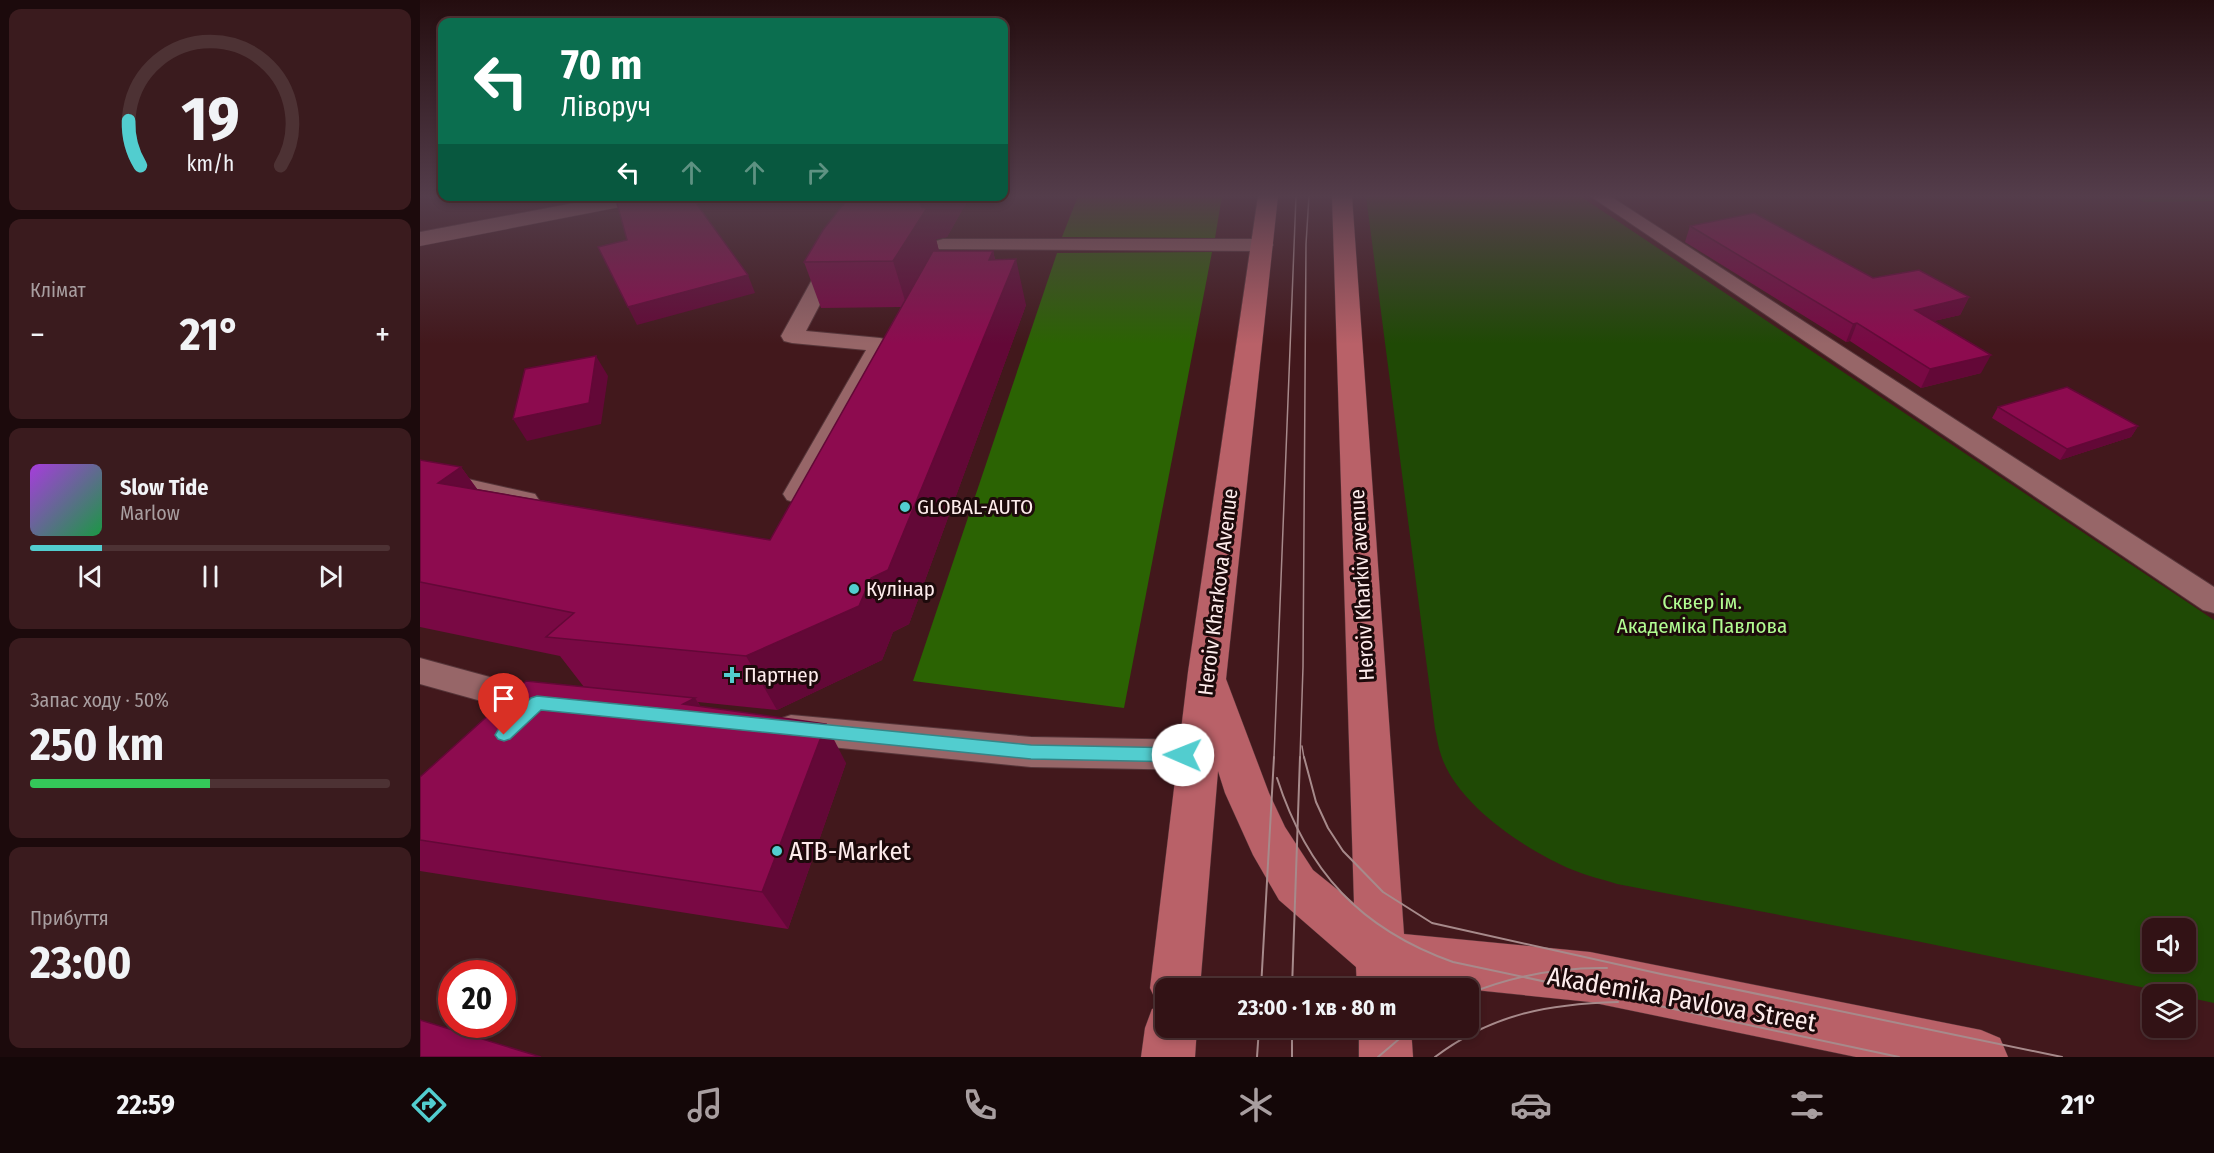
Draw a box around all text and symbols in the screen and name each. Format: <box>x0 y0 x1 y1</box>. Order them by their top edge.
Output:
text: 70 m <box>561 40 642 90</box>
icon: left <box>462 42 540 120</box>
text: 19 <box>181 82 239 157</box>
text: Ліворуч <box>561 91 651 123</box>
text: km/h <box>186 152 234 178</box>
icon: left <box>612 156 645 189</box>
icon: ahead <box>675 156 708 189</box>
icon: ahead <box>738 156 771 189</box>
icon: right <box>801 156 834 189</box>
text: Клімат <box>30 278 86 302</box>
text: 21° <box>180 308 240 362</box>
text: − <box>30 315 45 355</box>
text: + <box>375 315 390 355</box>
text: Slow Tide <box>120 474 208 501</box>
street label: Heroiv Kharkova Avenue <box>1192 487 1244 697</box>
street label: Heroiv Kharkiv avenue <box>1344 489 1380 681</box>
place label: GLOBAL-AUTO <box>917 494 1033 520</box>
marker: GLOBAL-AUTO <box>898 500 912 514</box>
text: Marlow <box>120 501 180 525</box>
icon: previous <box>74 560 107 593</box>
icon: pause <box>194 560 227 593</box>
icon: next <box>314 560 347 593</box>
place label: Кулінар <box>866 576 935 602</box>
marker: Кулінар <box>847 582 861 596</box>
park label: Сквер ім. Академіка Павлова <box>1617 589 1787 639</box>
place label: Партнер <box>744 662 819 688</box>
marker: Партнер <box>725 668 739 682</box>
pin <box>478 673 529 735</box>
icon: arrive <box>487 682 520 715</box>
text: Запас ходу · 50% <box>30 688 169 712</box>
text: 250 km <box>30 718 164 772</box>
position arrow <box>1151 723 1215 787</box>
place label: ATB-Market <box>789 836 911 867</box>
marker: ATB-Market <box>770 844 784 858</box>
text: Прибуття <box>30 906 109 930</box>
map controls <box>2142 918 2196 1038</box>
button: sound <box>2142 918 2196 972</box>
text: 23:00 <box>30 936 132 990</box>
speed limit sign: 20 <box>438 960 516 1038</box>
street label: Akademika Pavlova Street <box>1545 961 1819 1039</box>
button: layers <box>2142 984 2196 1038</box>
text: 23:00 · 1 хв · 80 m <box>1238 994 1396 1021</box>
icon: directions <box>408 1084 450 1126</box>
icon: music <box>684 1084 726 1126</box>
icon: phone <box>959 1084 1001 1126</box>
icon: climate <box>1235 1084 1277 1126</box>
icon: car <box>1510 1084 1552 1126</box>
icon: filters <box>1786 1084 1828 1126</box>
text: 22:59 <box>117 1089 175 1121</box>
text: 21° <box>2061 1089 2097 1121</box>

